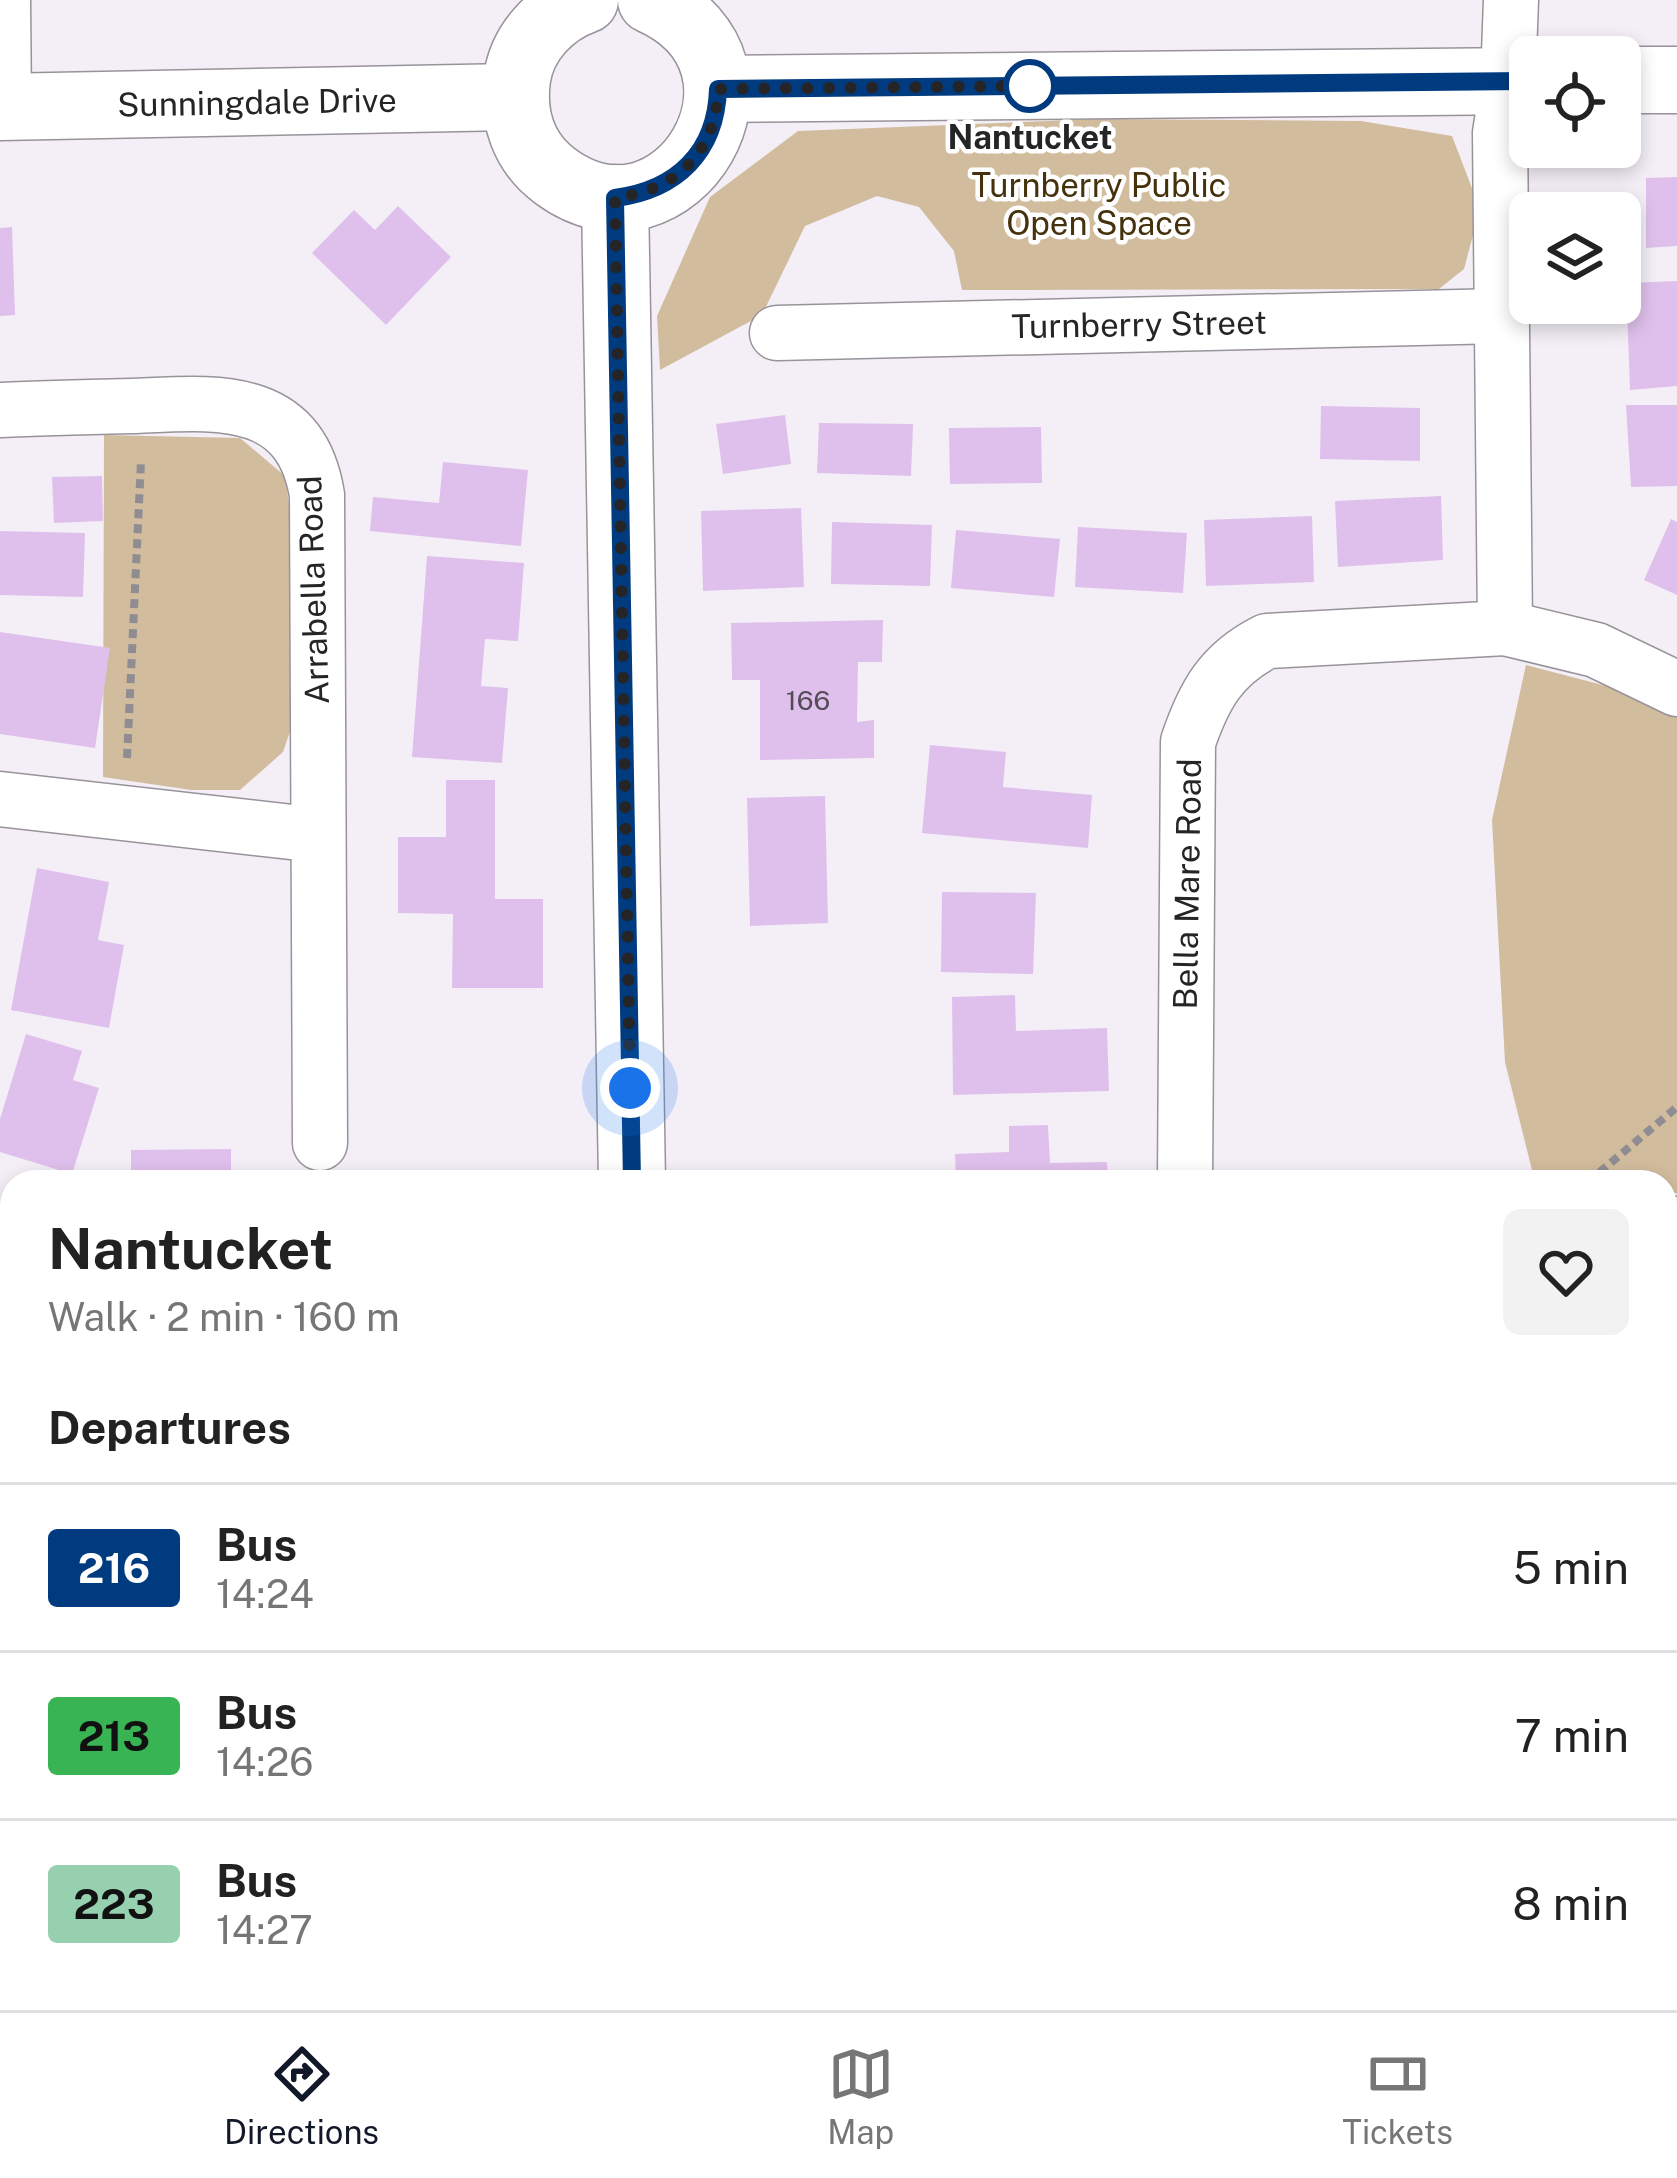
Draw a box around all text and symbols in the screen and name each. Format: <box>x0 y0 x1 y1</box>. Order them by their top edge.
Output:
map controls <box>1509 36 1641 324</box>
button: locate <box>1509 36 1641 168</box>
marker: Nantucket <box>1005 61 1055 111</box>
street label: Sunningdale Drive <box>117 81 397 123</box>
place label: Nantucket <box>947 118 1113 156</box>
park label: Turnberry Public Open Space <box>971 166 1227 242</box>
button: layers <box>1509 192 1641 324</box>
street label: Turnberry Street <box>1011 303 1267 345</box>
street label: Arrabella Road <box>290 475 336 705</box>
house number: 166 <box>786 684 830 716</box>
street label: Bella Mare Road <box>1166 758 1208 1010</box>
your location <box>600 1058 660 1118</box>
button: heart <box>1503 1209 1629 1335</box>
text: Nantucket <box>48 1215 333 1282</box>
text: Walk · 2 min · 160 m <box>48 1294 400 1340</box>
text: Departures <box>48 1401 291 1454</box>
text: Bus <box>216 1518 297 1571</box>
text: 5 min <box>1513 1541 1629 1594</box>
text: 216 <box>78 1543 150 1592</box>
text: 14:24 <box>216 1571 314 1617</box>
text: Bus <box>216 1686 297 1739</box>
text: 7 min <box>1515 1709 1629 1762</box>
text: 213 <box>78 1711 150 1760</box>
text: 14:26 <box>216 1739 313 1785</box>
text: Bus <box>216 1854 297 1907</box>
text: 8 min <box>1513 1877 1629 1930</box>
text: 223 <box>73 1879 155 1928</box>
text: 14:27 <box>216 1907 313 1953</box>
tab: Directions <box>224 2041 379 2151</box>
tab: Map <box>827 2041 894 2151</box>
tab: Tickets <box>1342 2041 1453 2151</box>

